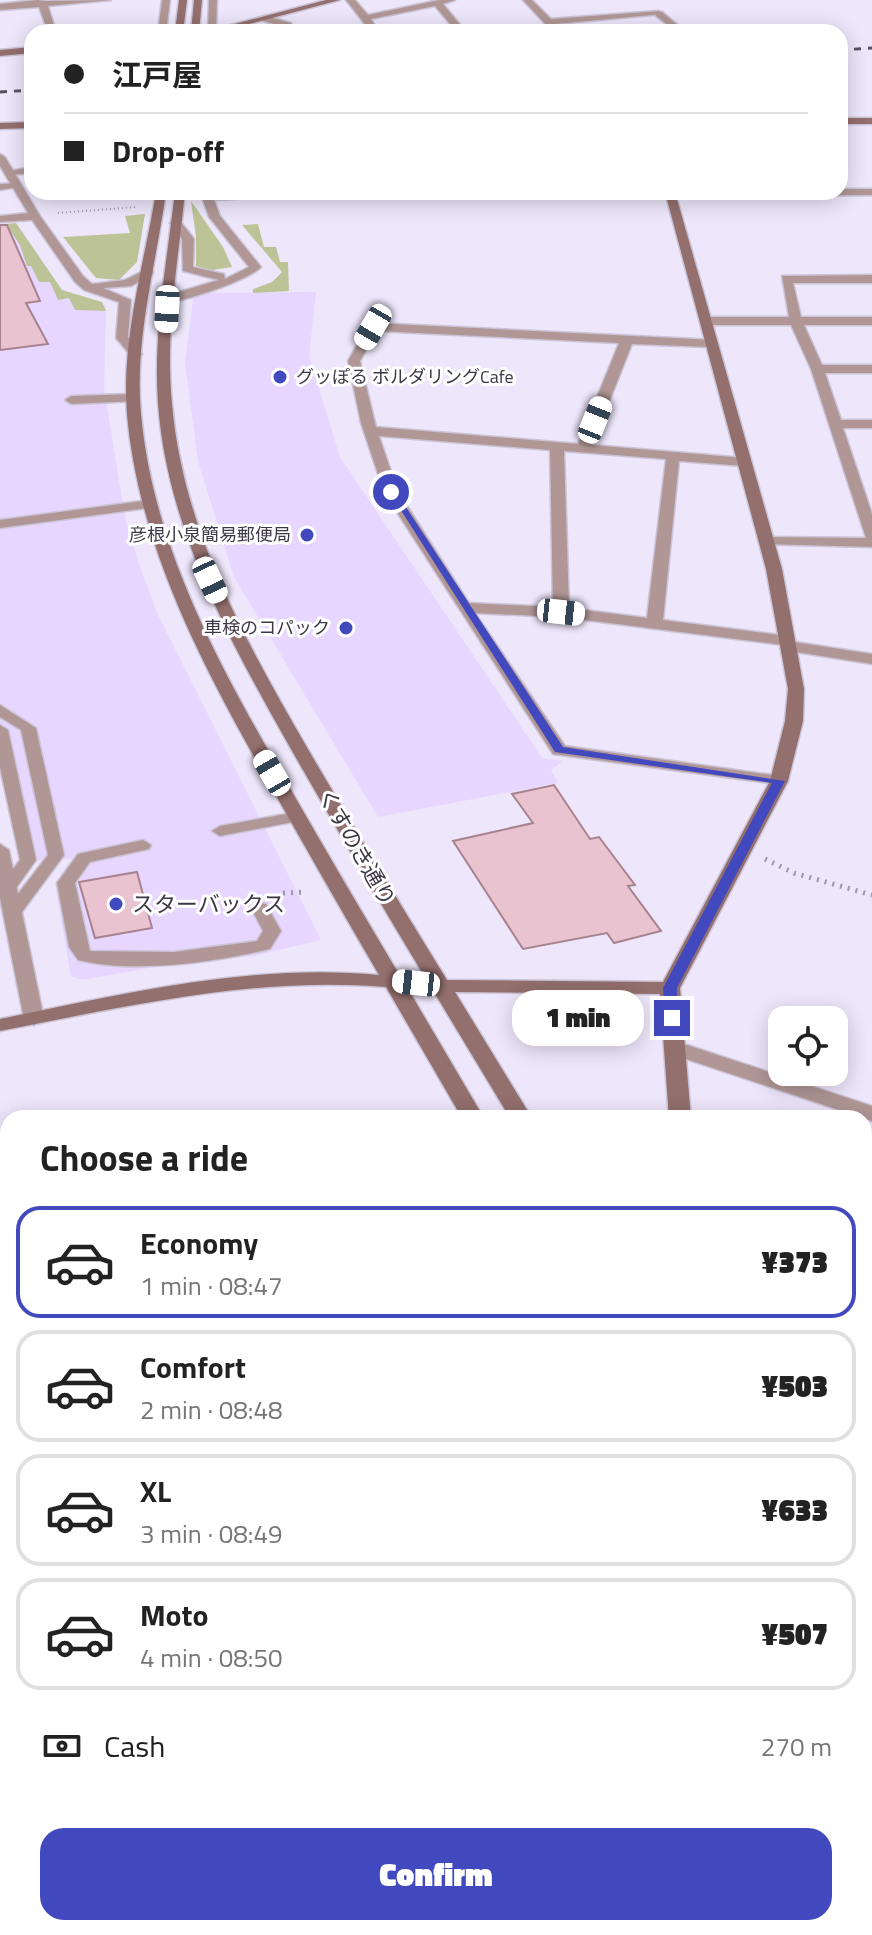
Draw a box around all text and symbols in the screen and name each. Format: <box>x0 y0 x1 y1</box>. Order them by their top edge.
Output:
text: 江戸屋 <box>112 52 202 98</box>
text: Drop-off <box>112 128 224 174</box>
car <box>154 284 180 334</box>
car <box>351 300 395 354</box>
place label: グッぽる ボルダリングCafe <box>296 363 514 390</box>
marker: グッぽる ボルダリングCafe <box>271 368 289 386</box>
car <box>575 393 615 447</box>
route start <box>373 474 409 510</box>
place label: 彦根小泉簡易郵便局 <box>129 521 291 548</box>
marker: 彦根小泉簡易郵便局 <box>298 526 316 544</box>
car <box>189 553 231 607</box>
car <box>536 598 586 626</box>
place label: 車検のコパック <box>204 614 330 641</box>
marker: 車検のコパック <box>337 619 355 637</box>
car <box>250 746 294 800</box>
street label: くすのき通り <box>309 782 405 912</box>
place label: スターバックス <box>132 887 285 921</box>
marker: スターバックス <box>107 895 125 913</box>
car <box>391 969 441 997</box>
callout: 1 min <box>512 990 644 1046</box>
text: 1 min <box>546 998 610 1037</box>
route end <box>654 1000 690 1036</box>
map controls <box>768 1006 848 1086</box>
button: locate <box>768 1006 848 1086</box>
text: Choose a ride <box>40 1130 248 1185</box>
text: Economy <box>140 1220 258 1266</box>
icon: car <box>44 1226 116 1298</box>
text: ¥373 <box>761 1239 828 1285</box>
text: 1 min · 08:47 <box>140 1266 283 1305</box>
text: Comfort <box>140 1344 246 1390</box>
icon: car <box>44 1350 116 1422</box>
text: ¥503 <box>761 1363 828 1409</box>
text: 2 min · 08:48 <box>140 1390 283 1429</box>
text: XL <box>140 1468 171 1514</box>
icon: car <box>44 1474 116 1546</box>
text: ¥633 <box>761 1487 828 1533</box>
text: 3 min · 08:49 <box>140 1514 283 1553</box>
text: Moto <box>140 1592 208 1638</box>
icon: car <box>44 1598 116 1670</box>
text: ¥507 <box>761 1611 828 1657</box>
text: 4 min · 08:50 <box>140 1638 283 1677</box>
text: Cash <box>104 1723 165 1769</box>
icon: cash <box>40 1724 84 1768</box>
text: 270 m <box>761 1727 832 1766</box>
button: Confirm <box>40 1828 832 1920</box>

